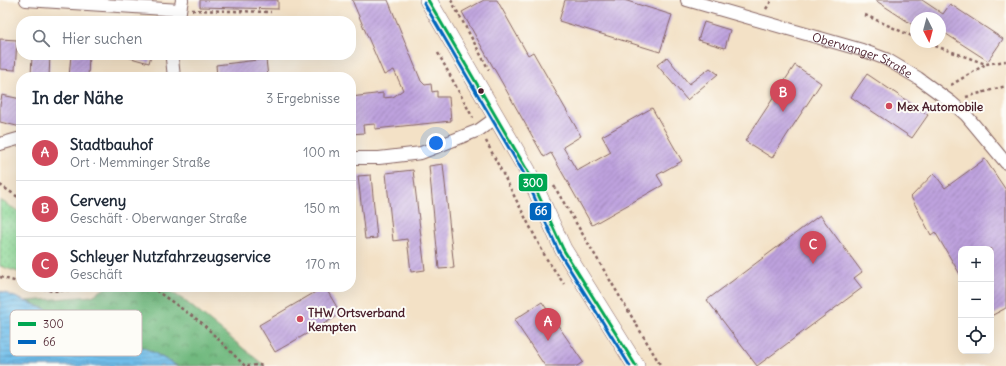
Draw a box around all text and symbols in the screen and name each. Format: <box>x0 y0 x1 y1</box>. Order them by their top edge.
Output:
north arrow <box>910 12 946 48</box>
search box <box>16 16 356 60</box>
icon: search <box>30 27 52 49</box>
text: Hier suchen <box>62 29 142 48</box>
street label: Oberwanger Straße <box>811 29 915 81</box>
pin: B <box>770 79 796 112</box>
unlabelled marker <box>476 86 486 96</box>
text: In der Nähe <box>32 87 124 109</box>
text: 3 Ergebnisse <box>266 90 340 107</box>
place label: Mex Automobile <box>897 99 984 114</box>
marker: Mex Automobile <box>884 101 894 111</box>
your location <box>426 133 446 153</box>
text: Stadtbauhof <box>70 135 153 154</box>
text: A <box>41 144 49 161</box>
text: 100 m <box>303 144 340 161</box>
text: Ort · Memminger Straße <box>70 154 210 171</box>
line badge: 300 <box>518 173 548 192</box>
text: 300 <box>523 176 543 190</box>
text: Cerveny <box>70 191 126 210</box>
text: B <box>41 200 49 217</box>
text: 150 m <box>304 200 340 217</box>
line badge: 66 <box>529 202 552 221</box>
text: 66 <box>535 204 547 218</box>
text: Geschäft · Oberwanger Straße <box>70 210 247 227</box>
pin: C <box>800 231 826 264</box>
map controls <box>958 246 994 354</box>
button: + <box>958 246 994 282</box>
text: Schleyer Nutzfahrzeugservice <box>70 247 271 266</box>
text: C <box>41 256 49 273</box>
text: 170 m <box>305 256 340 273</box>
text: Geschäft <box>70 266 122 283</box>
button: − <box>958 282 994 318</box>
place label: THW Ortsverband Kempten <box>308 305 405 335</box>
pin: A <box>535 308 561 341</box>
legend <box>10 310 142 356</box>
marker: THW Ortsverband Kempten <box>295 314 305 324</box>
text: 300 <box>43 317 64 331</box>
button: locate <box>958 318 994 354</box>
text: 66 <box>43 335 56 349</box>

